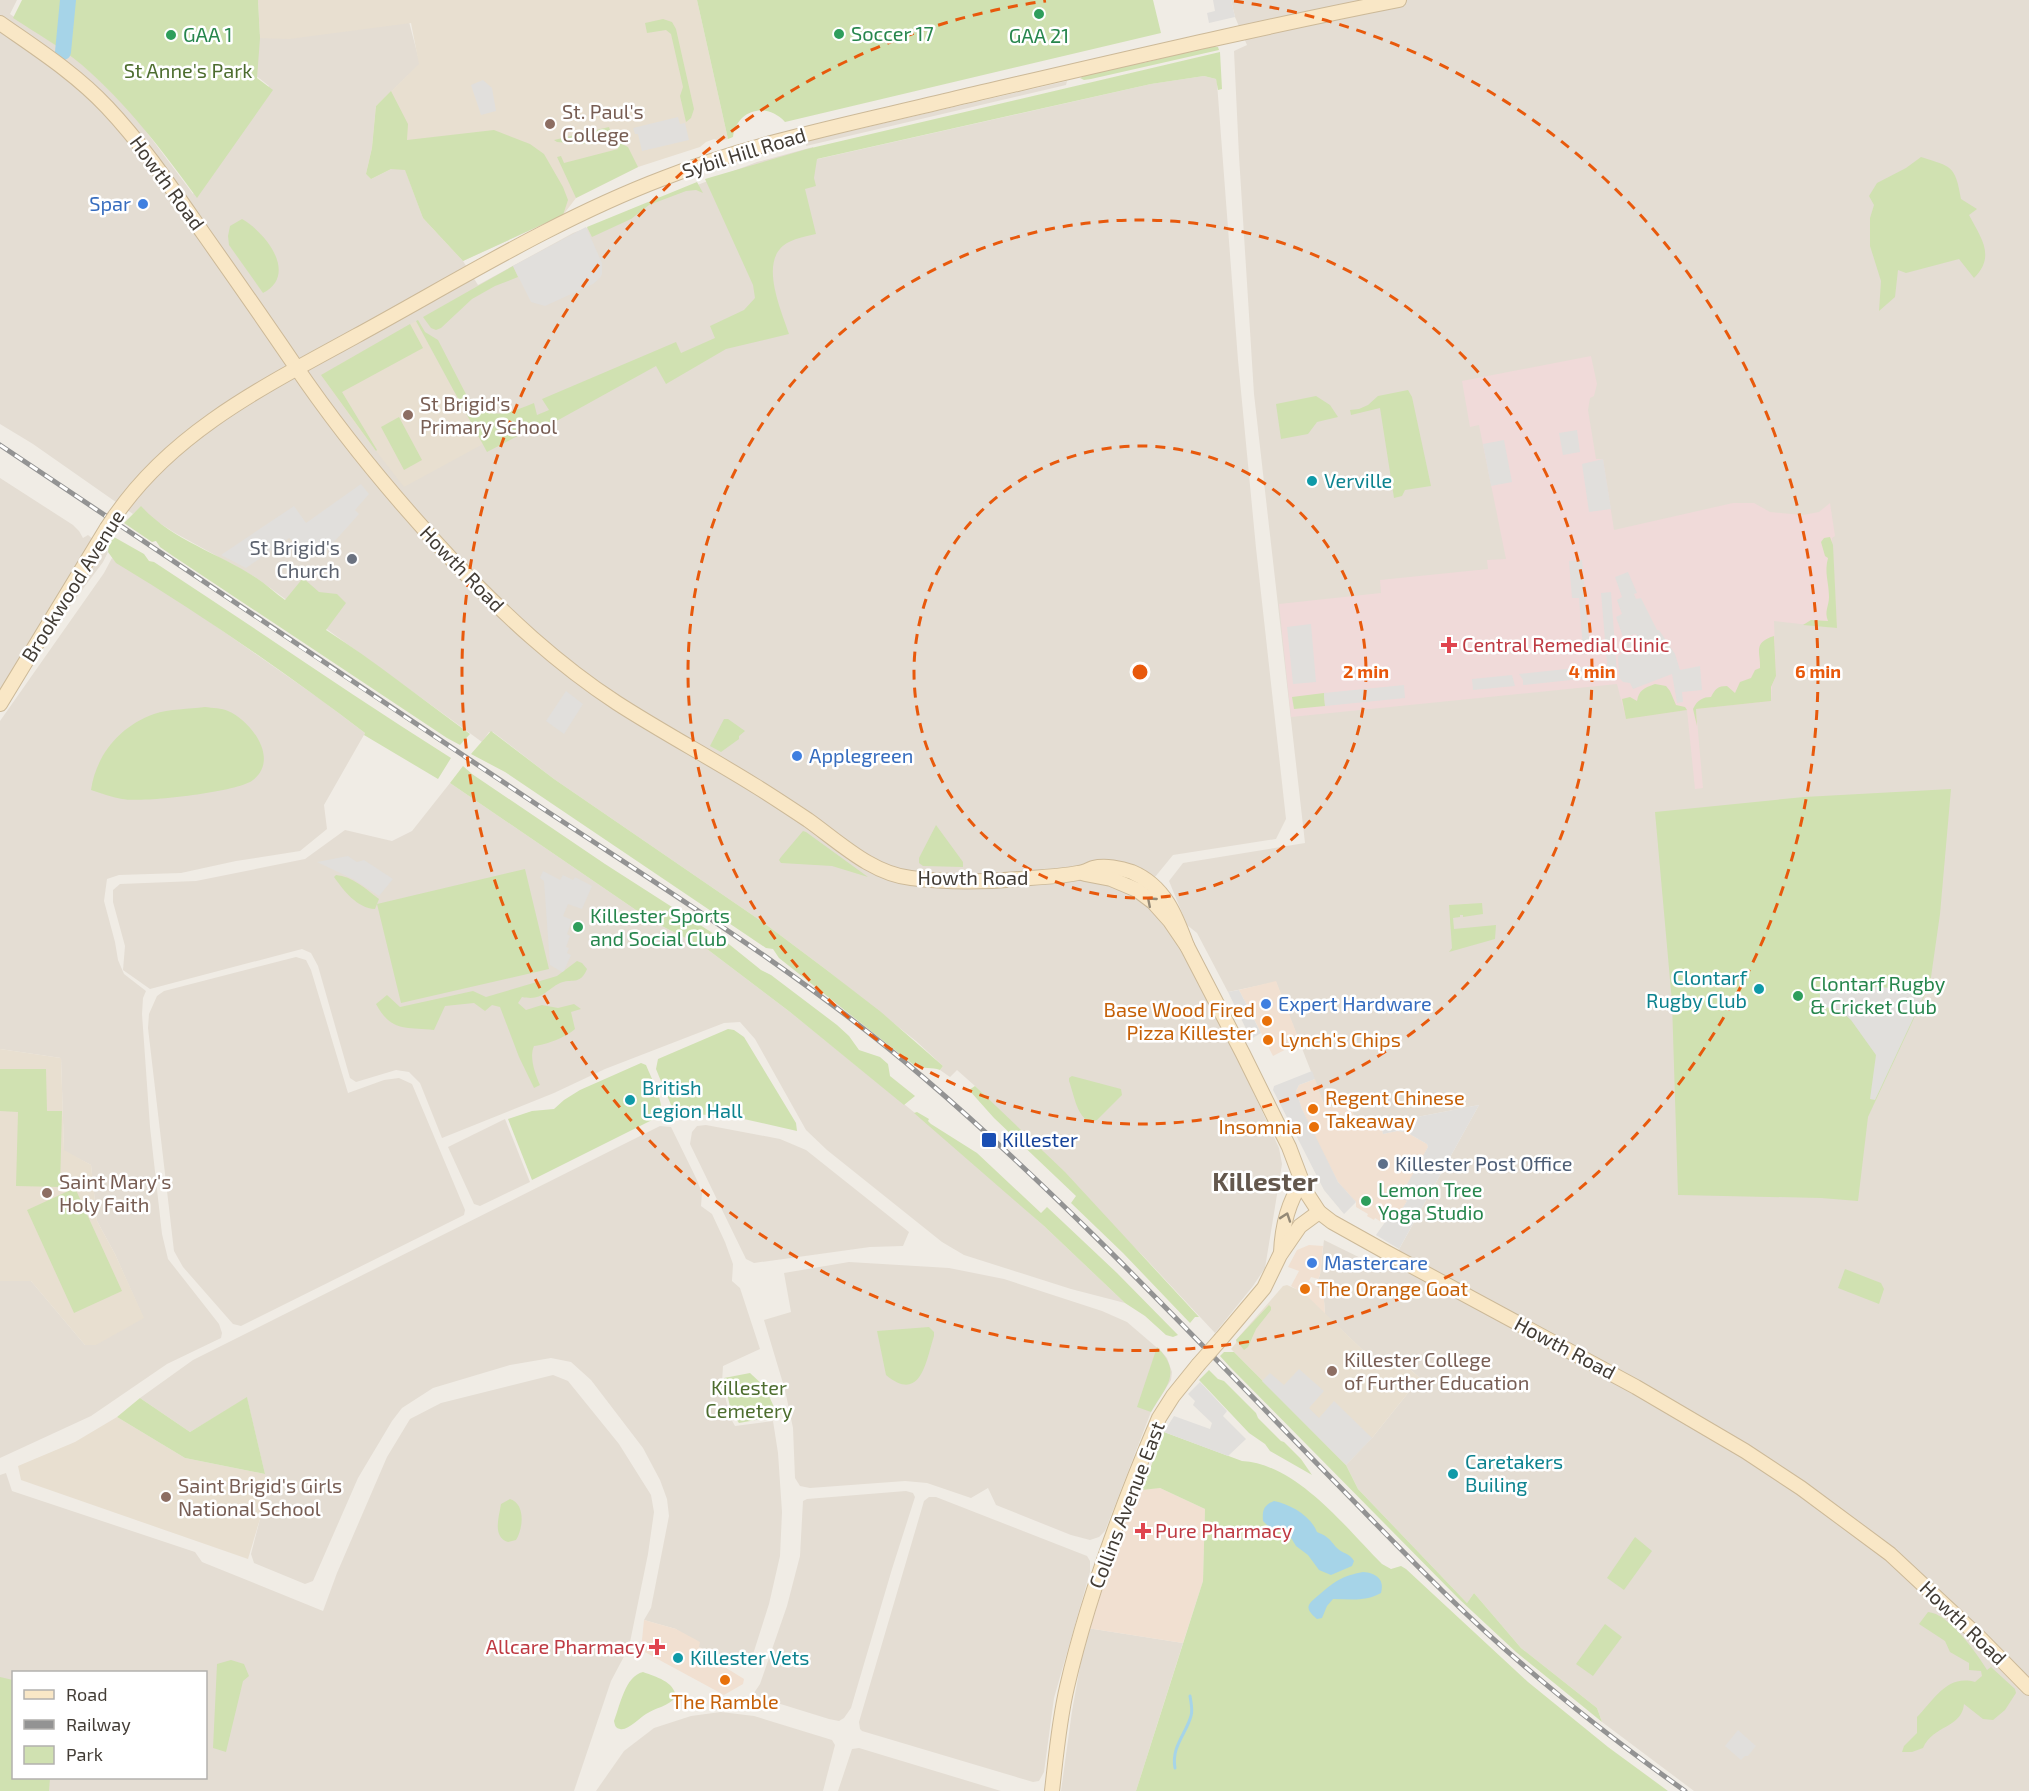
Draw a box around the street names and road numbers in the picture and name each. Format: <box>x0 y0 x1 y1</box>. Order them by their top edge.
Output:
street label: Sybil Hill Road <box>679 122 808 182</box>
street label: Howth Road <box>126 130 210 234</box>
street label: Brookwood Avenue <box>16 505 129 666</box>
street label: Howth Road <box>416 520 510 617</box>
street label: Howth Road <box>918 865 1028 889</box>
street label: Howth Road <box>1511 1310 1620 1384</box>
street label: Collins Avenue East <box>1083 1417 1169 1591</box>
street label: Howth Road <box>1915 1575 2012 1669</box>

